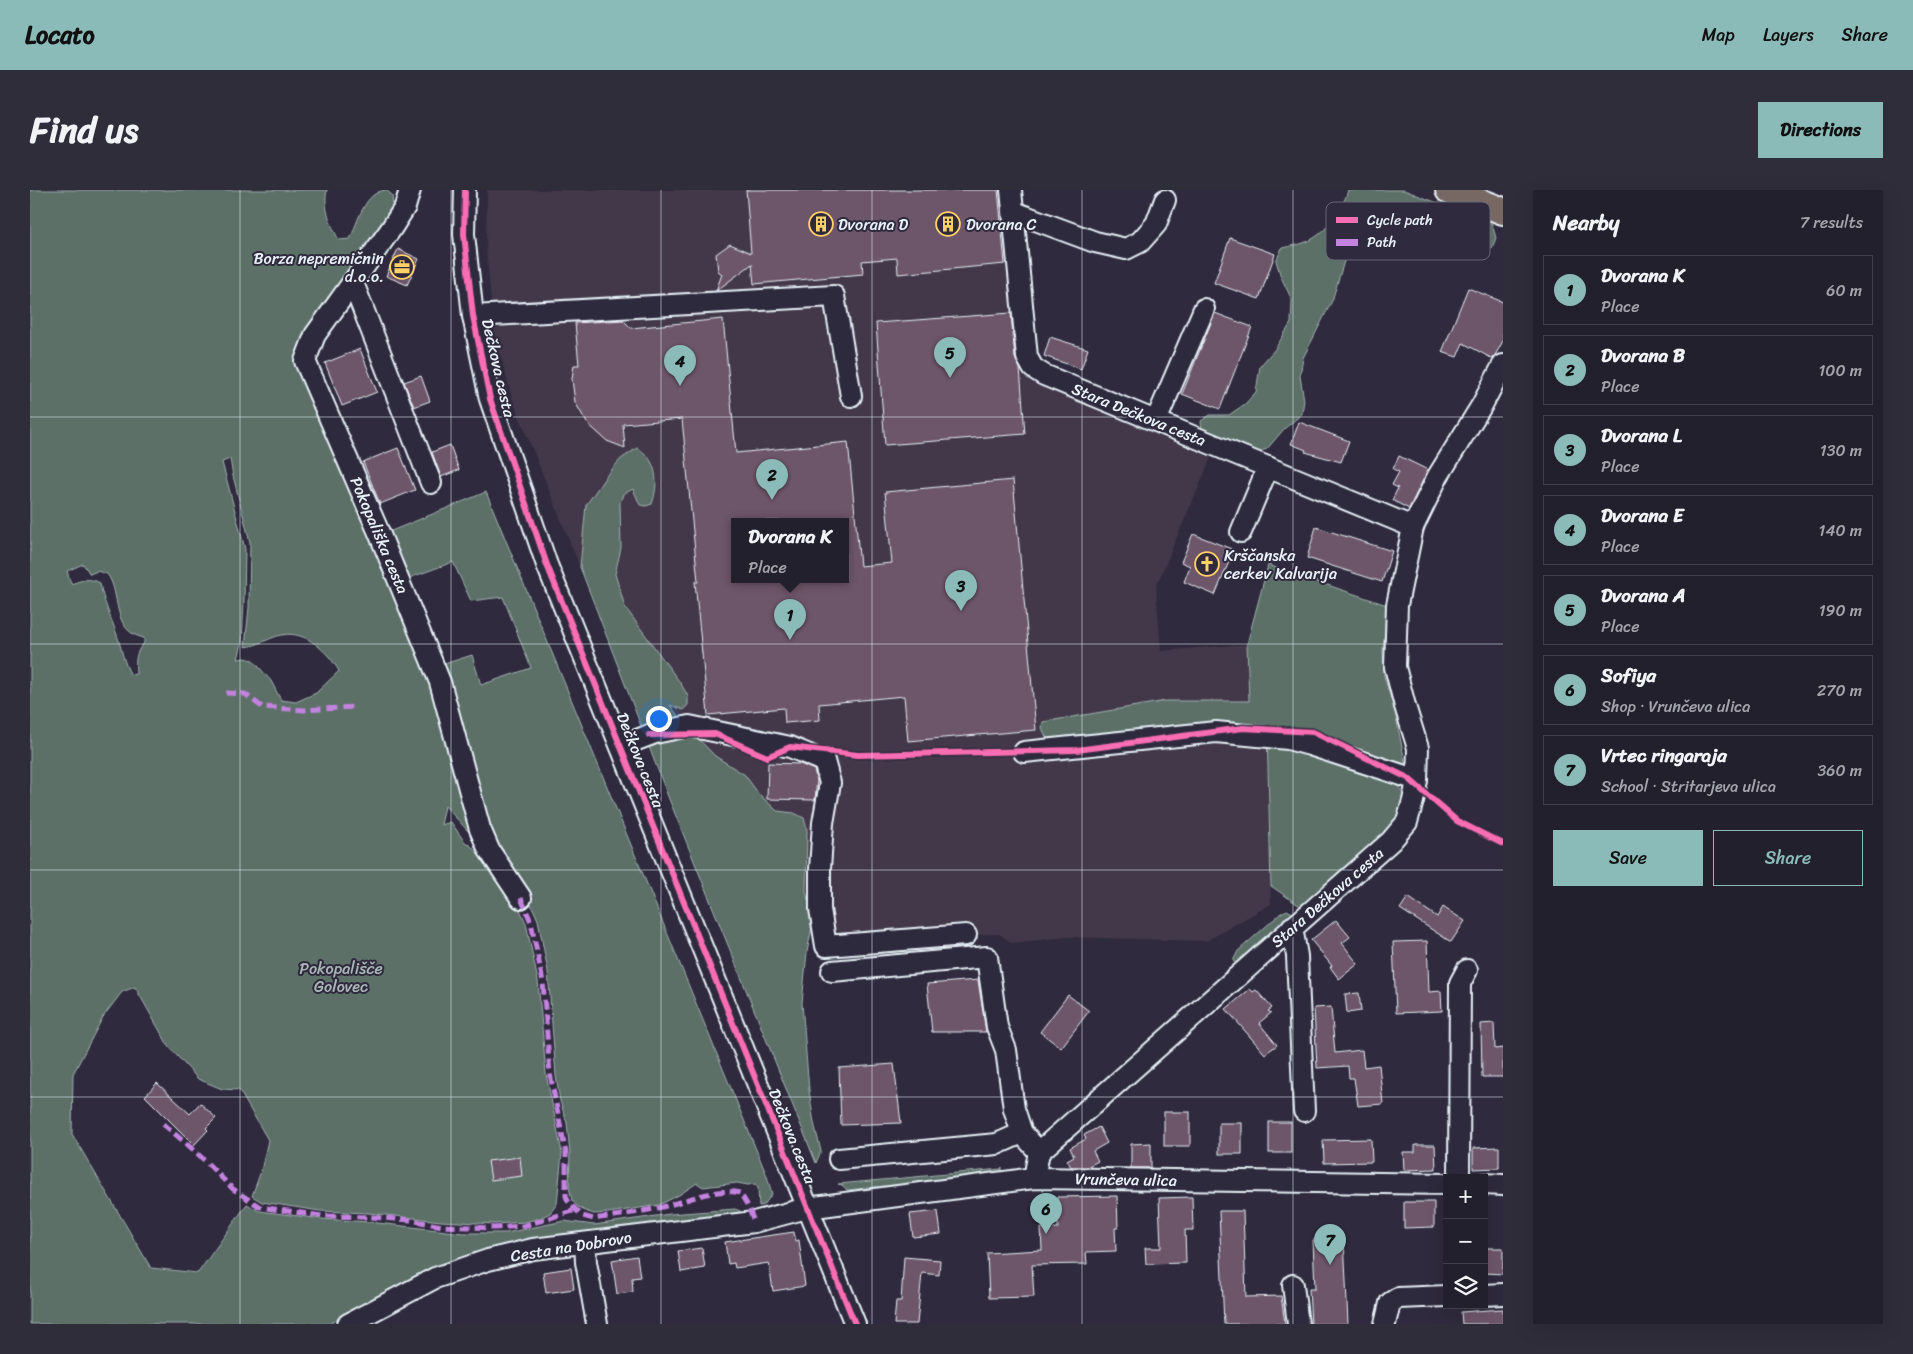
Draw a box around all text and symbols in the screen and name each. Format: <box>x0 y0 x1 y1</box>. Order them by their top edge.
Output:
text: Locato <box>25 14 95 56</box>
text: Map <box>1702 19 1735 51</box>
text: Layers <box>1763 19 1814 51</box>
text: Share <box>1842 19 1888 51</box>
text: Find us <box>30 99 138 161</box>
button: Directions <box>1758 102 1883 158</box>
legend <box>1326 202 1490 260</box>
text: Nearby <box>1553 204 1619 242</box>
text: Cycle path <box>1367 208 1433 233</box>
text: 7 results <box>1800 208 1863 237</box>
place label: Dvorana D <box>838 210 909 239</box>
place label: Dvorana C <box>966 210 1037 239</box>
building icon: Dvorana D <box>808 211 834 237</box>
building icon: Dvorana C <box>935 211 961 237</box>
text: Path <box>1367 230 1396 255</box>
place label: Borza nepremičnin d.o.o. <box>253 244 384 291</box>
office icon: Borza nepremičnin d.o.o. <box>389 254 415 280</box>
text: Dvorana K <box>1601 259 1685 292</box>
text: 1 <box>1567 276 1573 305</box>
text: 60 m <box>1826 276 1862 305</box>
text: Place <box>1601 292 1640 321</box>
street label: Dečkova cesta <box>473 316 524 421</box>
pin: 5 <box>934 337 966 378</box>
text: Dvorana B <box>1601 339 1685 372</box>
pin: 4 <box>664 345 696 386</box>
text: 2 <box>1565 356 1575 385</box>
text: 100 m <box>1818 356 1862 385</box>
text: Place <box>1601 372 1640 401</box>
street label: Stara Dečkova cesta <box>1067 374 1210 455</box>
text: Dvorana L <box>1601 419 1682 452</box>
text: 3 <box>1566 436 1574 465</box>
text: 130 m <box>1820 436 1862 465</box>
text: Place <box>1601 452 1640 481</box>
pin: 2 <box>756 459 788 500</box>
street label: Pokopališka cesta <box>342 472 417 599</box>
text: Dvorana E <box>1601 499 1684 532</box>
text: 4 <box>1565 516 1575 545</box>
text: 140 m <box>1819 516 1862 545</box>
popup <box>731 518 849 583</box>
text: Dvorana K <box>748 520 832 553</box>
text: Place <box>1601 532 1640 561</box>
place label: Krščanska cerkev Kalvarija <box>1224 541 1337 588</box>
church icon: Krščanska cerkev Kalvarija <box>1194 551 1220 577</box>
text: Place <box>748 553 787 582</box>
pin: 3 <box>945 570 977 611</box>
text: Dvorana A <box>1601 579 1685 612</box>
text: 5 <box>1565 596 1575 625</box>
text: 190 m <box>1819 596 1862 625</box>
pin: 1 <box>774 599 806 640</box>
text: Place <box>1601 612 1640 641</box>
text: Sofiya <box>1601 659 1656 692</box>
text: 6 <box>1565 676 1575 705</box>
text: 270 m <box>1817 676 1862 705</box>
text: Shop · Vrunčeva ulica <box>1601 692 1750 721</box>
your location <box>646 706 672 732</box>
street label: Dečkova cesta <box>608 708 673 813</box>
text: Vrtec ringaraja <box>1601 739 1727 772</box>
text: 7 <box>1565 756 1575 785</box>
text: 360 m <box>1818 756 1862 785</box>
text: School · Stritarjeva ulica <box>1601 772 1776 801</box>
button: Save <box>1553 830 1703 886</box>
button: Share <box>1713 830 1863 886</box>
street label: Stara Dečkova cesta <box>1264 840 1391 955</box>
park label: Pokopališče Golovec <box>299 954 383 1001</box>
street label: Dečkova cesta <box>760 1084 825 1189</box>
street label: Vrunčeva ulica <box>1075 1164 1177 1195</box>
map controls <box>1443 1174 1488 1309</box>
button: + <box>1443 1174 1488 1219</box>
pin: 6 <box>1030 1193 1062 1234</box>
button: − <box>1443 1219 1488 1264</box>
street label: Cesta na Dobrovo <box>508 1223 634 1270</box>
pin: 7 <box>1314 1224 1346 1265</box>
button: layers <box>1443 1264 1488 1309</box>

